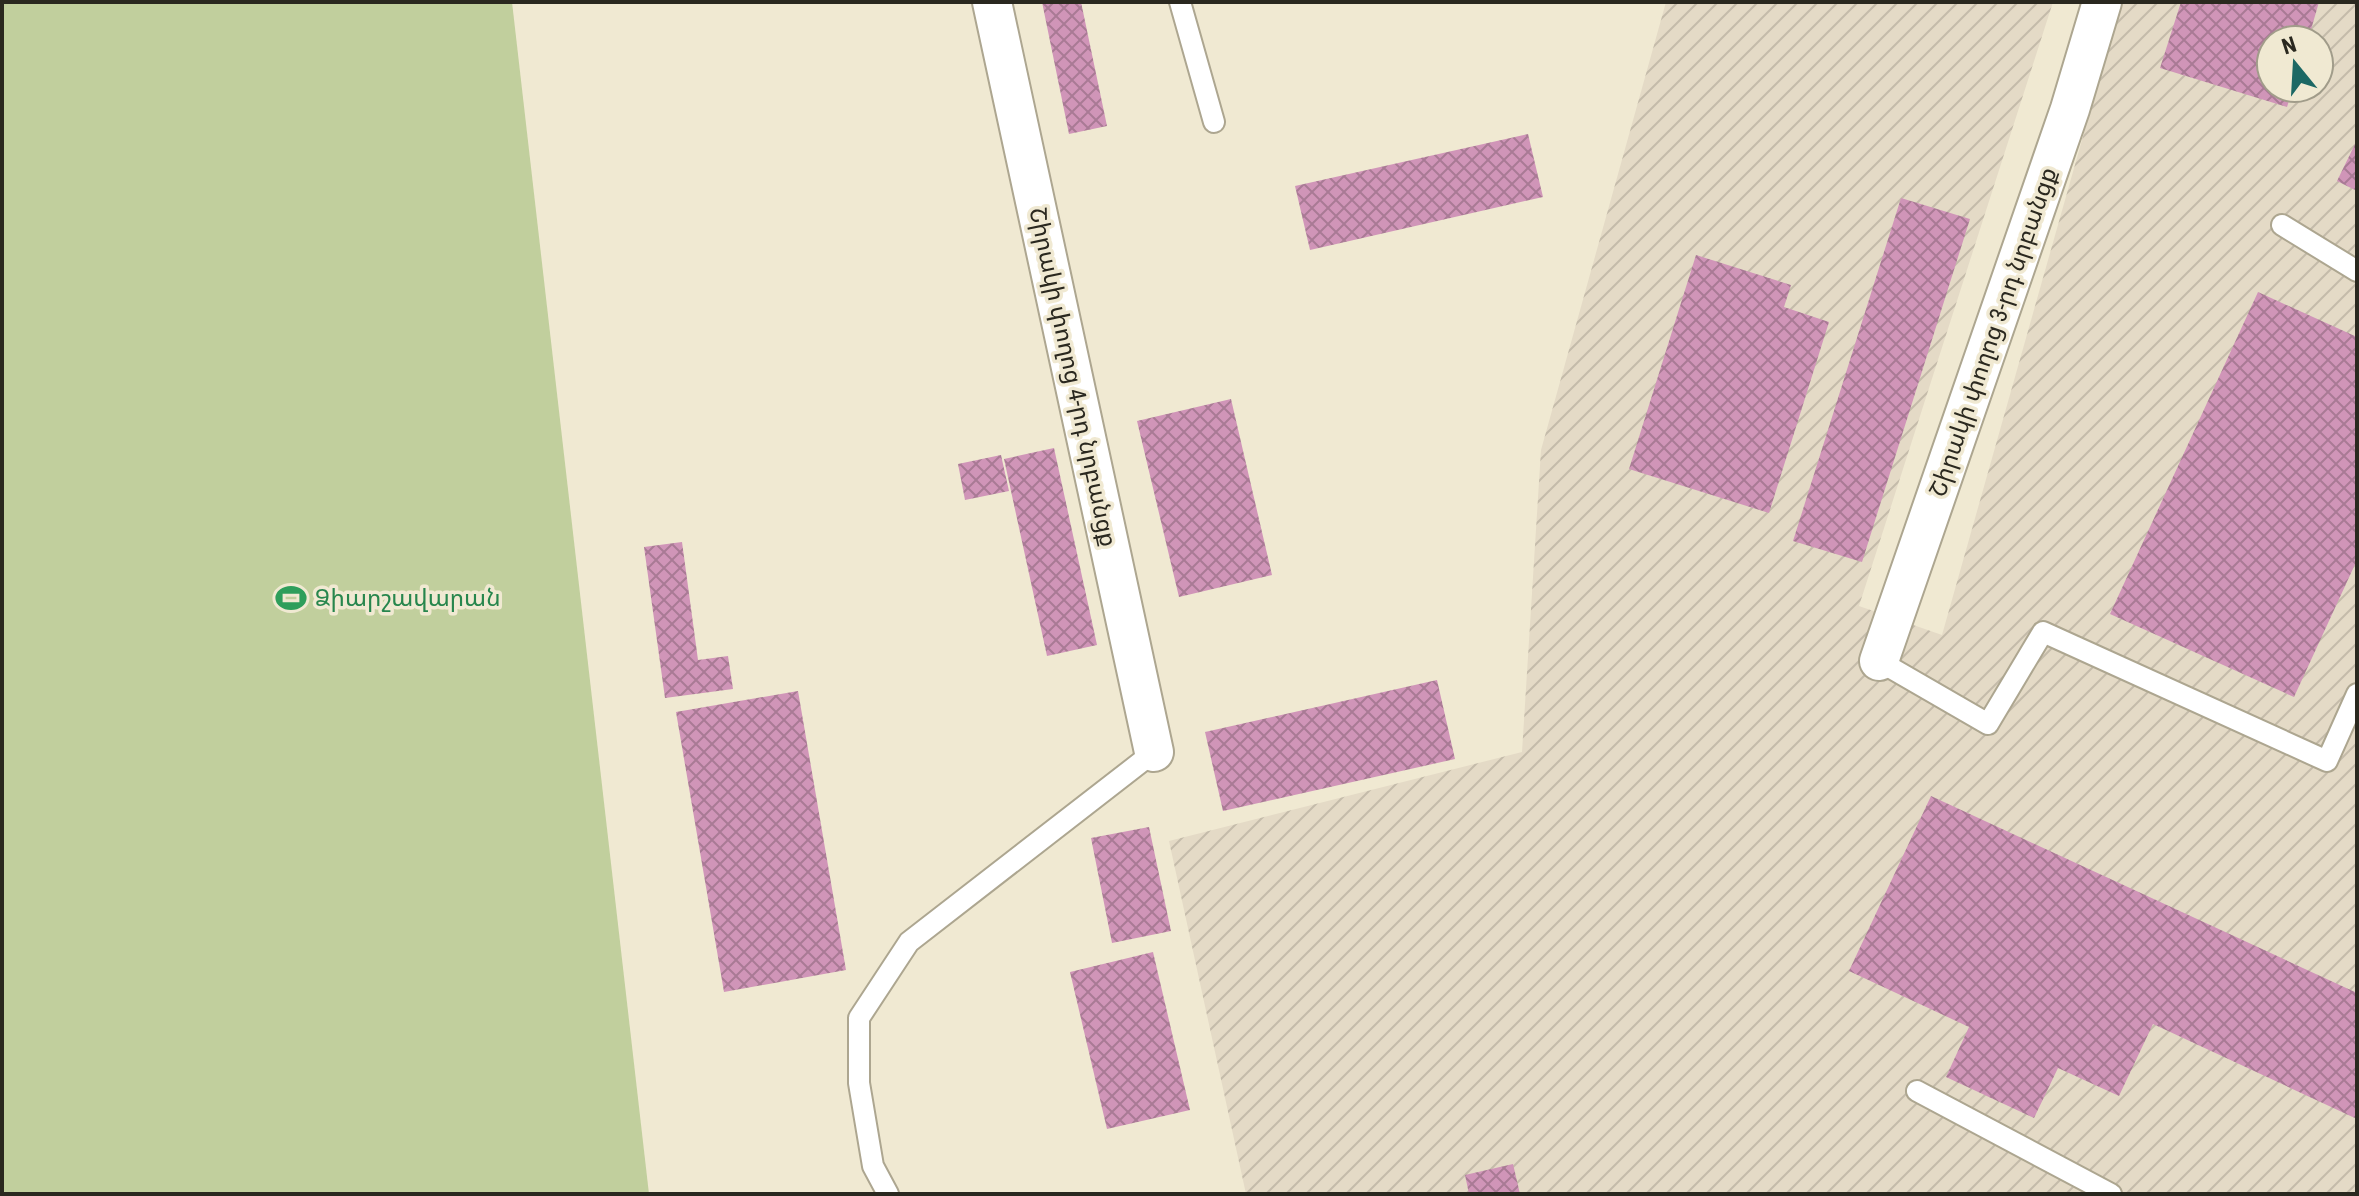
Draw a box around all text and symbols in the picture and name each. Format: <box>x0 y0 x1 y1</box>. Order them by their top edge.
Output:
north arrow <box>2255 24 2335 104</box>
text: N <box>2279 31 2299 59</box>
street label: Շիրակի փողոց 3-րդ նրբանցք <box>1923 164 2063 500</box>
street label: Շիրակի փողոց 4-րդ նրբանցք <box>1023 205 1123 549</box>
sports icon: Ձիարշավարան <box>274 581 308 615</box>
place label: Ձիարշավարան <box>315 584 501 612</box>

